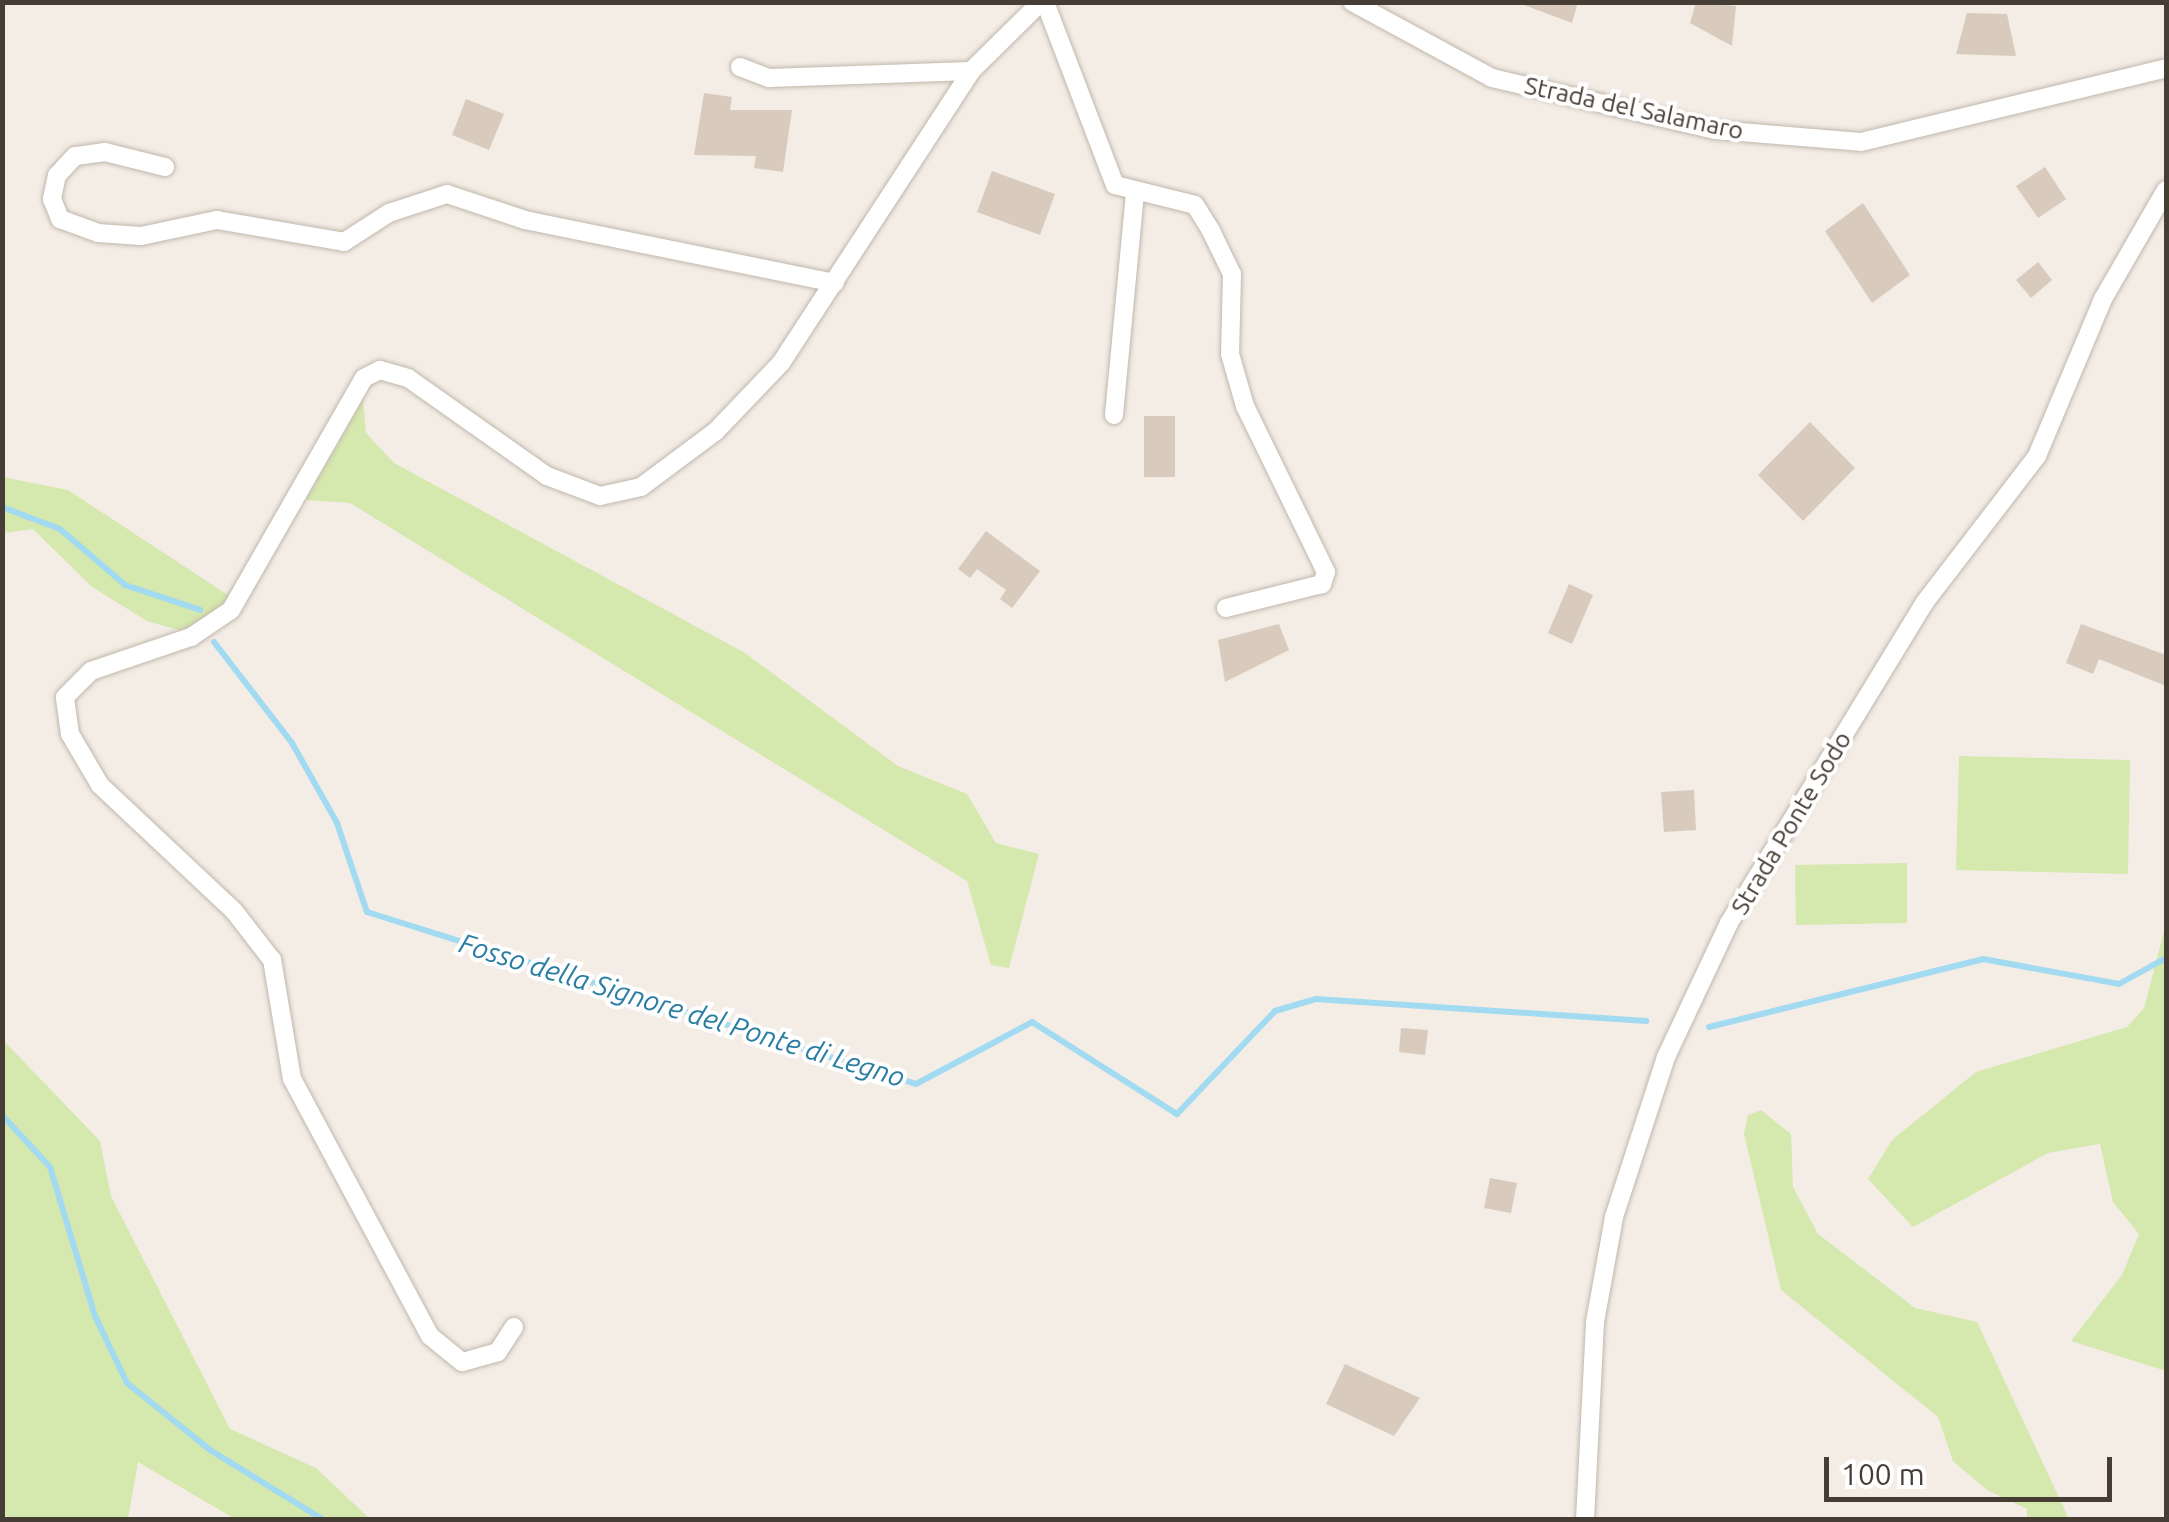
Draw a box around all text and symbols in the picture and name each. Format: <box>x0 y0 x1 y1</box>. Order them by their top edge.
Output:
street label: Strada del Salamaro <box>1522 70 1746 146</box>
street label: Strada Ponte Sodo <box>1725 726 1857 920</box>
water label: Fosso della Signore del Ponte di Legno <box>455 926 909 1094</box>
scale bar <box>1829 1437 2116 1499</box>
text: 100 m <box>1841 1457 1925 1491</box>

